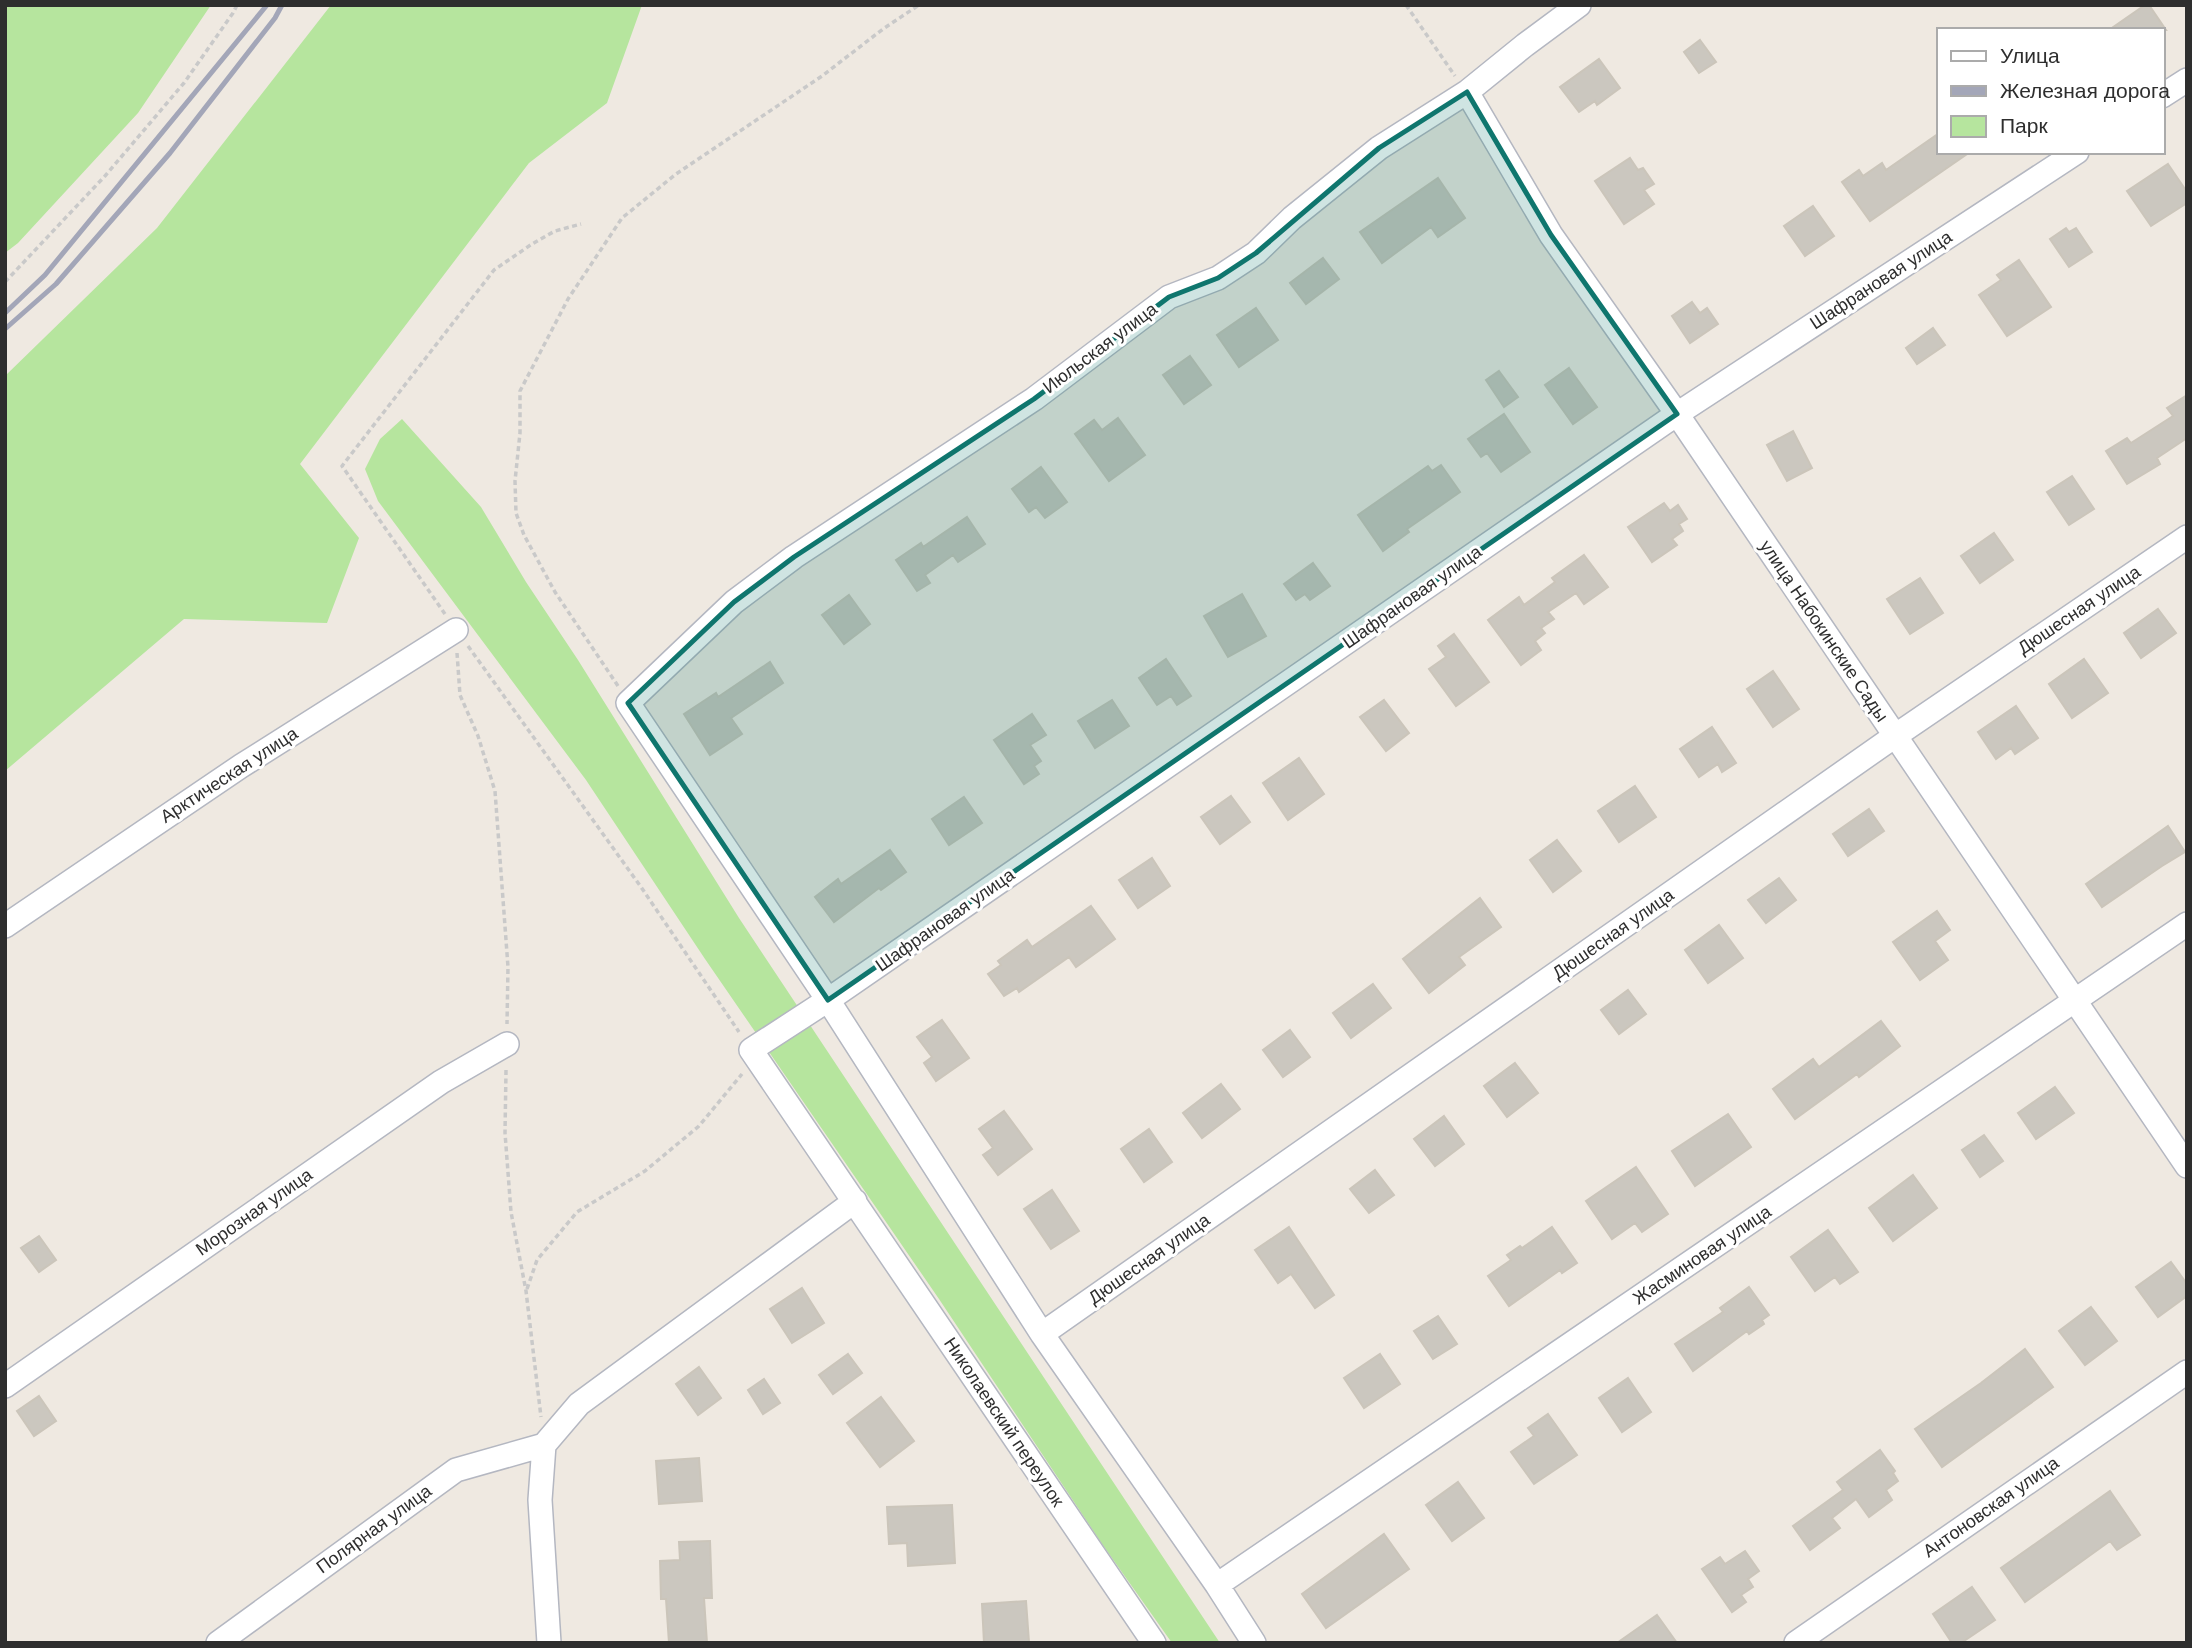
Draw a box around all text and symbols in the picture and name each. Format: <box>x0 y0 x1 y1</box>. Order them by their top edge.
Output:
legend <box>1937 28 2164 154</box>
text: Улица <box>2000 44 2060 67</box>
text: Железная дорога <box>2000 79 2170 102</box>
text: Парк <box>2000 114 2048 137</box>
street label: Шафрановая улица <box>1806 226 1956 333</box>
street label: Июльская улица <box>1039 298 1162 397</box>
street label: улица Набокинские Сады <box>1756 537 1892 725</box>
street label: Шафрановая улица <box>1339 541 1486 652</box>
street label: Дюшесная улица <box>2014 561 2145 658</box>
street label: Арктическая улица <box>157 723 302 827</box>
street label: Шафрановая улица <box>872 864 1019 975</box>
street label: Дюшесная улица <box>1549 884 1678 983</box>
street label: Морозная улица <box>192 1164 317 1260</box>
street label: Жасминовая улица <box>1629 1201 1775 1309</box>
street label: Дюшесная улица <box>1085 1209 1214 1308</box>
street label: Николаевский переулок <box>940 1334 1068 1510</box>
street label: Антоновская улица <box>1919 1452 2063 1561</box>
street label: Полярная улица <box>313 1480 436 1577</box>

